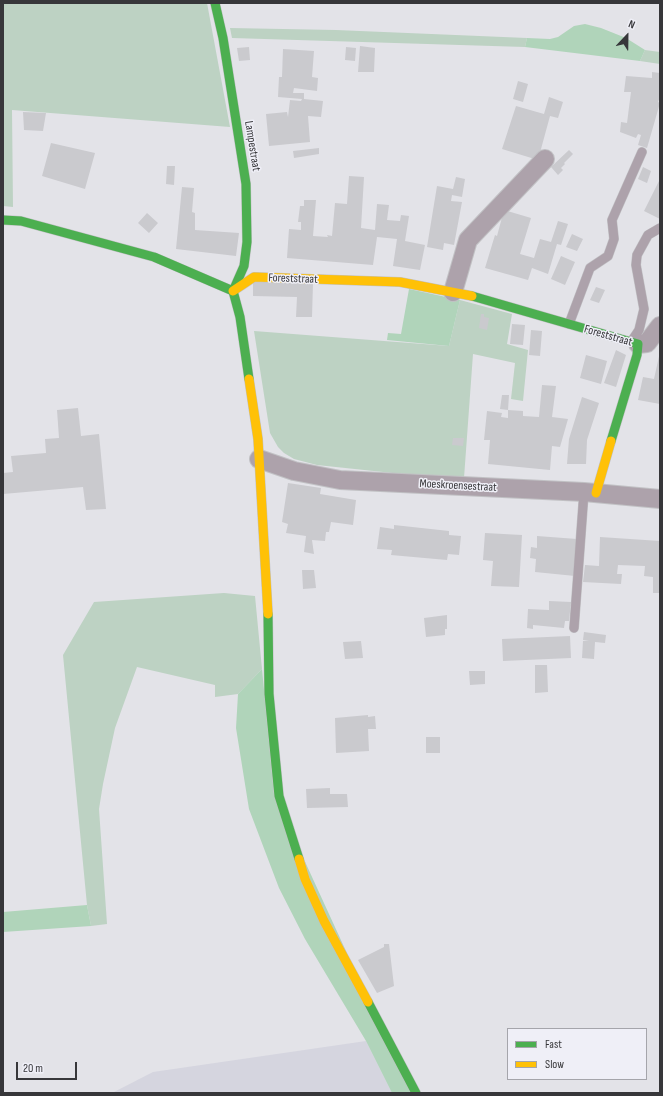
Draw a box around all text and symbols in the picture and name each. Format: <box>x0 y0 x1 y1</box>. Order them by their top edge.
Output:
north arrow <box>607 16 647 56</box>
text: N <box>627 17 637 32</box>
street label: Lampestraat <box>241 120 263 172</box>
street label: Foreststraat <box>268 271 318 287</box>
street label: Foreststraat <box>582 322 634 350</box>
street label: Moeskroensestraat <box>419 477 497 495</box>
legend <box>507 1028 647 1080</box>
text: Fast <box>545 1037 562 1052</box>
scale bar <box>18 1054 79 1080</box>
text: Slow <box>545 1057 564 1072</box>
text: 20 m <box>23 1061 43 1076</box>

